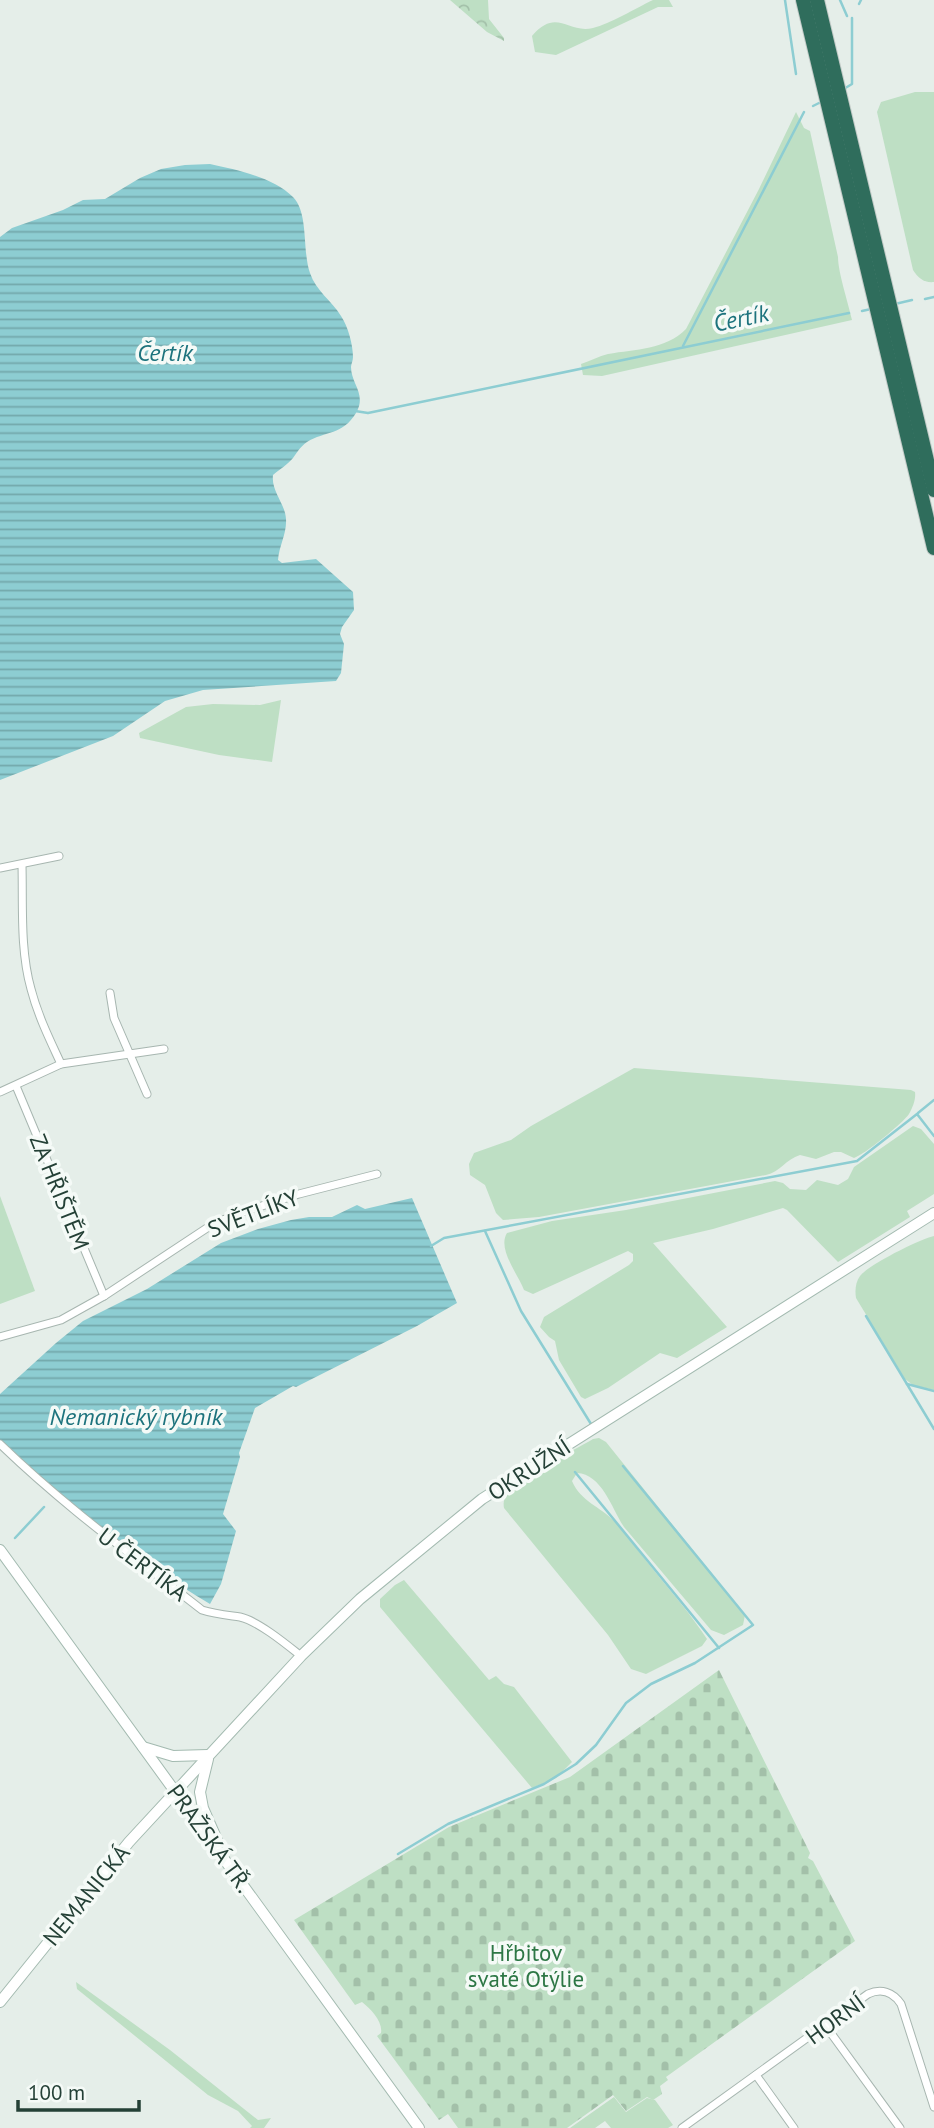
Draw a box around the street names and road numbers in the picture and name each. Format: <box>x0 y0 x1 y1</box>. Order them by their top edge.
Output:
street label: ZA HŘIŠTĚM <box>24 1130 96 1254</box>
street label: SVĚTLÍKY <box>203 1182 303 1244</box>
street label: OKRUŽNÍ <box>482 1431 576 1507</box>
street label: U ČERTÍKA <box>92 1521 194 1608</box>
street label: PRAŽSKÁ TŘ. <box>161 1778 259 1898</box>
street label: NEMANICKÁ <box>36 1838 136 1951</box>
street label: HORNÍ <box>799 1987 871 2050</box>

